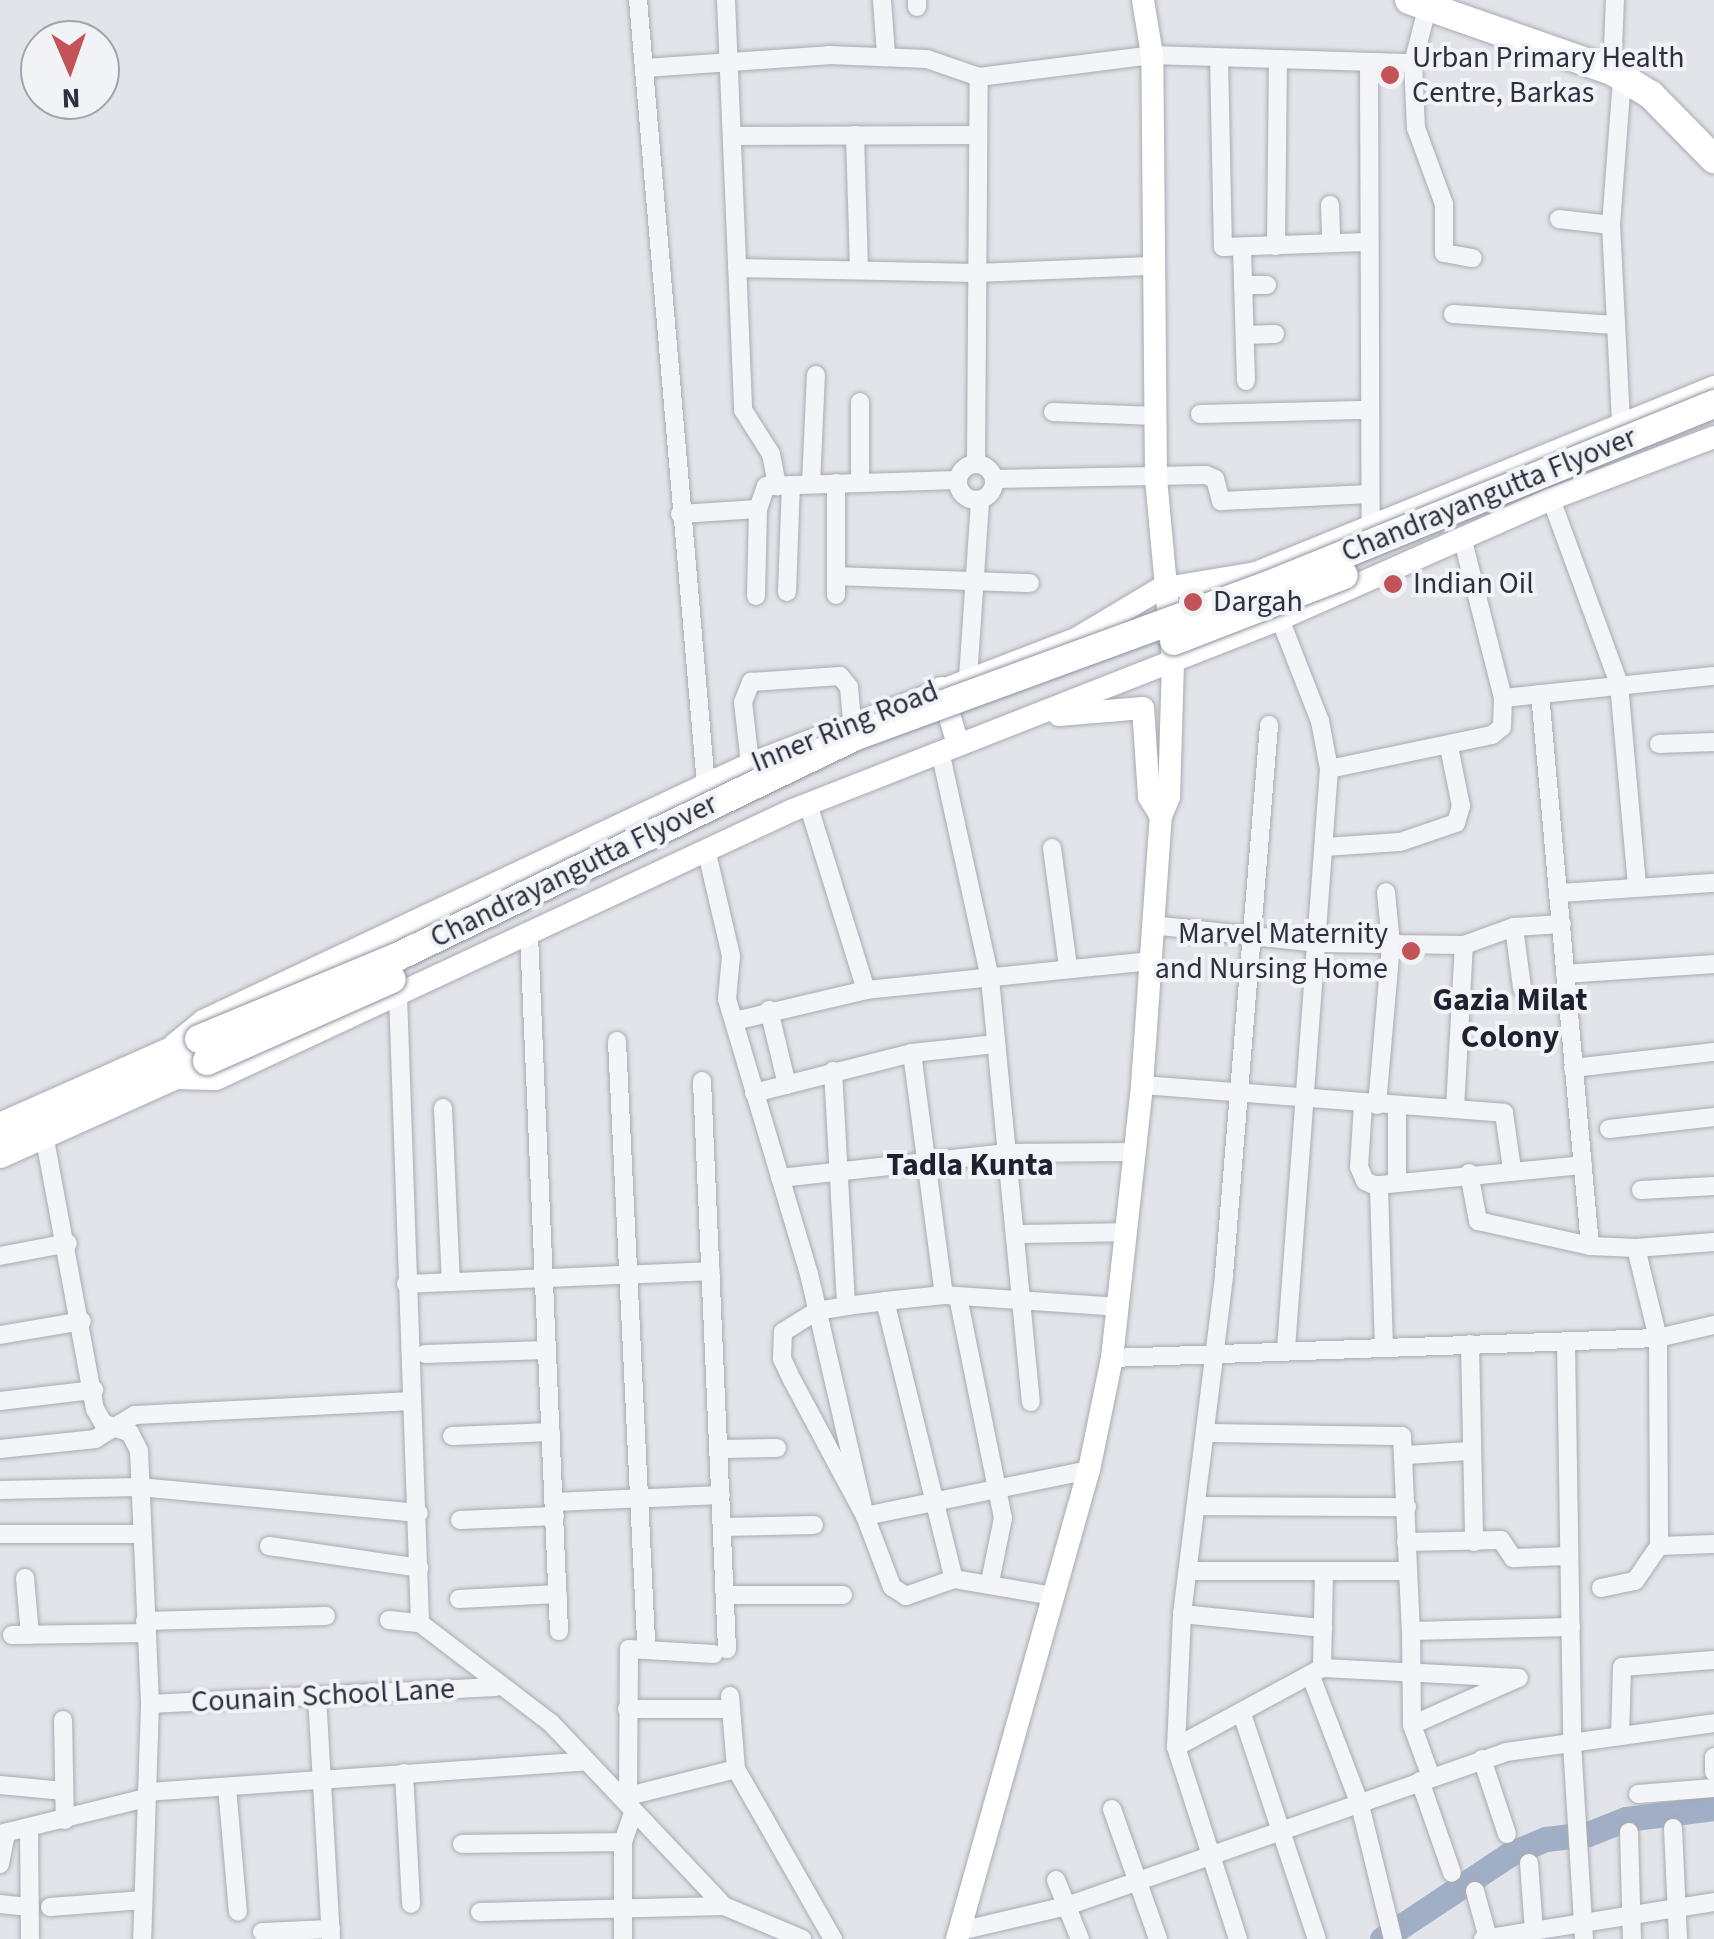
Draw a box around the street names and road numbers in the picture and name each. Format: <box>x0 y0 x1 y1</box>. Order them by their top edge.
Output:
street label: Chandrayangutta Flyover <box>1336 419 1642 571</box>
street label: Inner Ring Road <box>746 673 944 781</box>
street label: Chandrayangutta Flyover <box>425 786 723 956</box>
street label: Counain School Lane <box>190 1671 456 1721</box>

